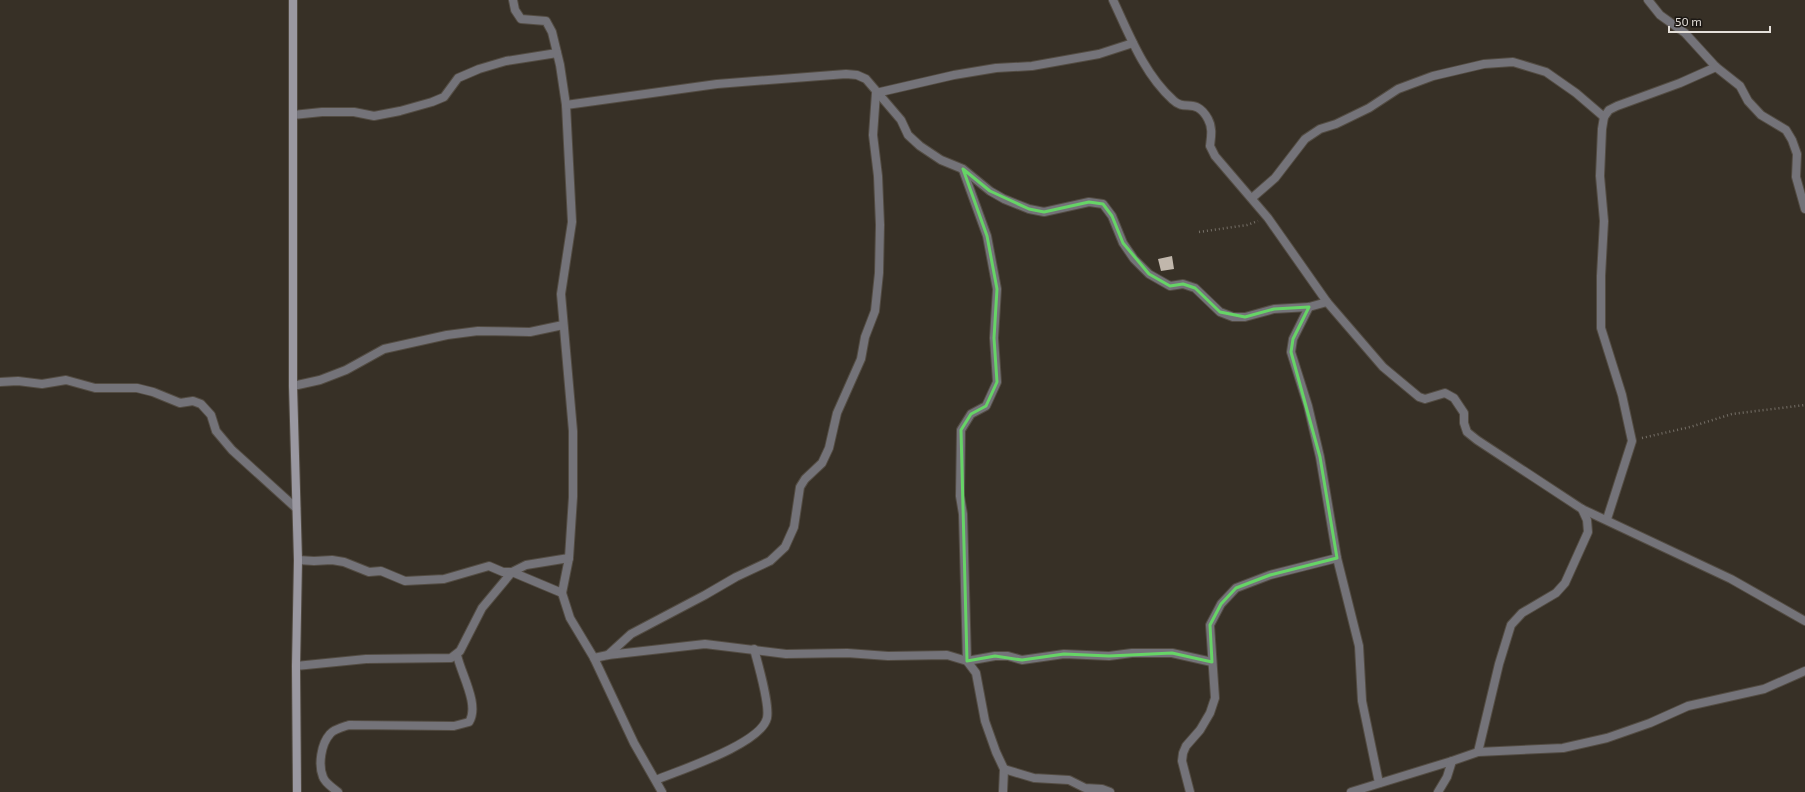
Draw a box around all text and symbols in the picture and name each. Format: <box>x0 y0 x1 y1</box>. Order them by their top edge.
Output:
scale bar <box>1669 8 1770 34</box>
text: 50 m <box>1675 14 1702 28</box>

